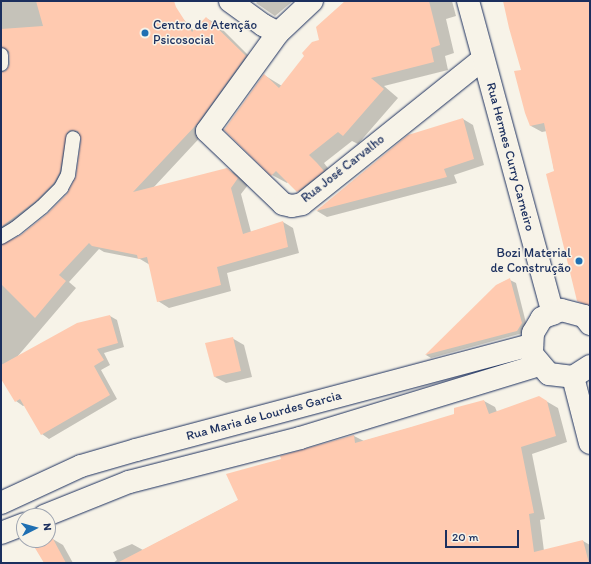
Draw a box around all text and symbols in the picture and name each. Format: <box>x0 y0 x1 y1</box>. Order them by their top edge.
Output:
place label: Centro de Atenção Psicosocial <box>153 18 257 49</box>
marker: Centro de Atenção Psicosocial <box>140 28 150 38</box>
street label: Rua Hermes Curry Carneiro <box>483 81 537 233</box>
street label: Rua José Carvalho <box>298 131 388 207</box>
place label: Bozi Material de Construção <box>490 246 571 277</box>
marker: Bozi Material de Construção <box>574 256 584 266</box>
street label: Rua Maria de Lourdes Garcia <box>185 388 343 444</box>
north arrow <box>16 508 56 548</box>
text: N <box>41 522 54 531</box>
scale bar <box>447 522 521 548</box>
text: 20 m <box>452 530 479 544</box>

